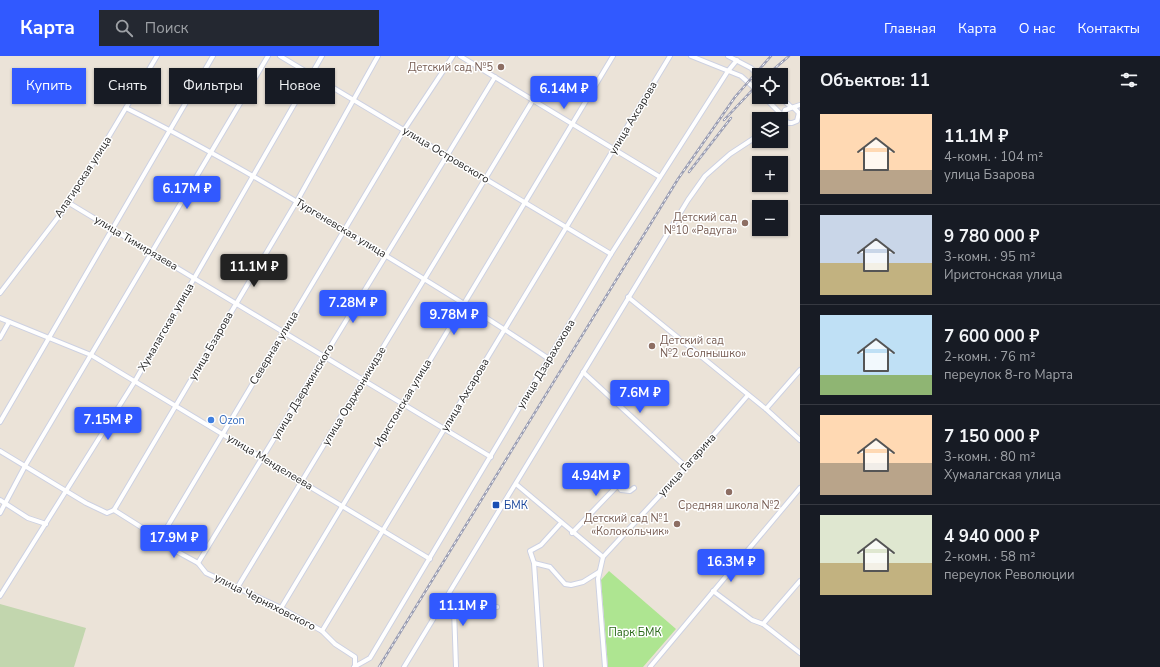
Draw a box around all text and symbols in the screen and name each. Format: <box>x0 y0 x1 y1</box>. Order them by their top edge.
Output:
search box <box>99 10 379 46</box>
text: Карта <box>20 15 75 41</box>
icon: search <box>113 17 135 39</box>
text: Поиск <box>145 18 188 38</box>
text: Главная <box>884 19 936 38</box>
text: Карта <box>958 19 997 38</box>
text: О нас <box>1019 19 1055 38</box>
text: Контакты <box>1077 19 1140 38</box>
place label: Детский сад №5 <box>408 60 493 75</box>
marker: Детский сад №5 <box>496 62 506 72</box>
chip: Купить <box>12 68 86 104</box>
chip: Снять <box>94 68 161 104</box>
chip: Фильтры <box>169 68 257 104</box>
chip: Новое <box>265 68 335 104</box>
map controls <box>752 68 788 236</box>
button: locate <box>752 68 788 104</box>
text: Объектов: 11 <box>820 69 930 92</box>
icon: filters <box>1118 69 1140 91</box>
pin: 6.14M ₽ <box>527 76 601 110</box>
street label: улица Ахсарова <box>605 79 661 157</box>
text: 6.14M ₽ <box>539 80 589 98</box>
button: layers <box>752 112 788 148</box>
street label: улица Островского <box>400 123 492 187</box>
text: 11.1M ₽ <box>944 125 1008 148</box>
icon: home <box>852 130 900 178</box>
street label: Алагирская улица <box>51 133 115 221</box>
text: 4-комн. · 104 m² <box>944 148 1043 166</box>
button: + <box>752 156 788 192</box>
text: улица Бзарова <box>944 166 1035 184</box>
pin: 6.17M ₽ <box>150 176 224 210</box>
text: 6.17M ₽ <box>162 180 212 198</box>
street label: Тургеневская улица <box>293 195 389 261</box>
button: − <box>752 200 788 236</box>
place label: Детский сад №10 «Радуга» <box>664 210 737 238</box>
street label: улица Тимирязева <box>91 212 181 274</box>
marker: Детский сад №10 «Радуга» <box>740 218 750 228</box>
text: 9 780 000 ₽ <box>944 225 1039 248</box>
icon: home <box>852 231 900 279</box>
text: 3-комн. · 95 m² <box>944 248 1035 266</box>
pin: 11.1M ₽ <box>217 254 291 288</box>
text: 11.1M ₽ <box>229 258 279 276</box>
text: Иристонская улица <box>944 266 1062 284</box>
street label: Хумалагская улица <box>135 280 197 374</box>
pin: 7.28M ₽ <box>316 290 390 324</box>
text: 7.28M ₽ <box>328 294 378 312</box>
pin: 9.78M ₽ <box>417 302 491 336</box>
text: 9.78M ₽ <box>429 306 479 324</box>
street label: Северная улица <box>246 308 302 388</box>
street label: улица Бзарова <box>185 309 237 383</box>
street label: улица Дзарахохова <box>513 316 579 411</box>
text: 7 600 000 ₽ <box>944 325 1039 348</box>
icon: home <box>852 331 900 379</box>
place label: Детский сад №2 «Солнышко» <box>660 333 746 361</box>
street label: улица Дзержинского <box>268 341 338 443</box>
marker: Детский сад №2 «Солнышко» <box>647 341 657 351</box>
street label: улица Орджоникидзе <box>319 344 390 448</box>
text: 2-комн. · 76 m² <box>944 348 1035 366</box>
street label: Иристонская улица <box>371 356 435 450</box>
street label: улица Ахсарова <box>437 356 493 434</box>
text: переулок 8-го Марта <box>944 366 1073 384</box>
pin: 7.6M ₽ <box>607 380 673 414</box>
text: 7.6M ₽ <box>619 384 661 402</box>
pin: 7.15M ₽ <box>71 407 145 441</box>
text: 7.15M ₽ <box>83 411 133 429</box>
place label: Ozon <box>219 413 245 428</box>
marker: Ozon <box>206 415 216 425</box>
text: 7 150 000 ₽ <box>944 425 1039 448</box>
street label: улица Менделеева <box>224 430 316 494</box>
street label: улица Гагарина <box>655 430 719 500</box>
icon: home <box>852 431 900 479</box>
text: 3-комн. · 80 m² <box>944 448 1035 466</box>
pin: 4.94M ₽ <box>559 463 633 497</box>
text: Хумалагская улица <box>944 466 1061 484</box>
text: 4.94M ₽ <box>571 467 621 485</box>
marker: Средняя школа №2 <box>724 487 734 497</box>
place label: БМК <box>504 498 528 513</box>
place label: Средняя школа №2 <box>678 498 780 513</box>
marker: БМК <box>491 500 501 510</box>
place label: Детский сад №1 «Колокольчик» <box>584 511 669 539</box>
marker: Детский сад №1 «Колокольчик» <box>672 519 682 529</box>
pin: 17.9M ₽ <box>137 525 211 559</box>
text: 4 940 000 ₽ <box>944 525 1039 548</box>
text: 17.9M ₽ <box>149 529 199 547</box>
icon: home <box>852 531 900 579</box>
text: 2-комн. · 58 m² <box>944 548 1035 566</box>
pin: 16.3M ₽ <box>694 549 768 583</box>
text: 16.3M ₽ <box>706 553 756 571</box>
text: переулок Революции <box>944 566 1075 584</box>
street label: улица Черняховского <box>212 570 318 634</box>
pin: 11.1M ₽ <box>426 593 500 627</box>
text: 11.1M ₽ <box>438 597 488 615</box>
park label: Парк БМК <box>608 625 662 640</box>

